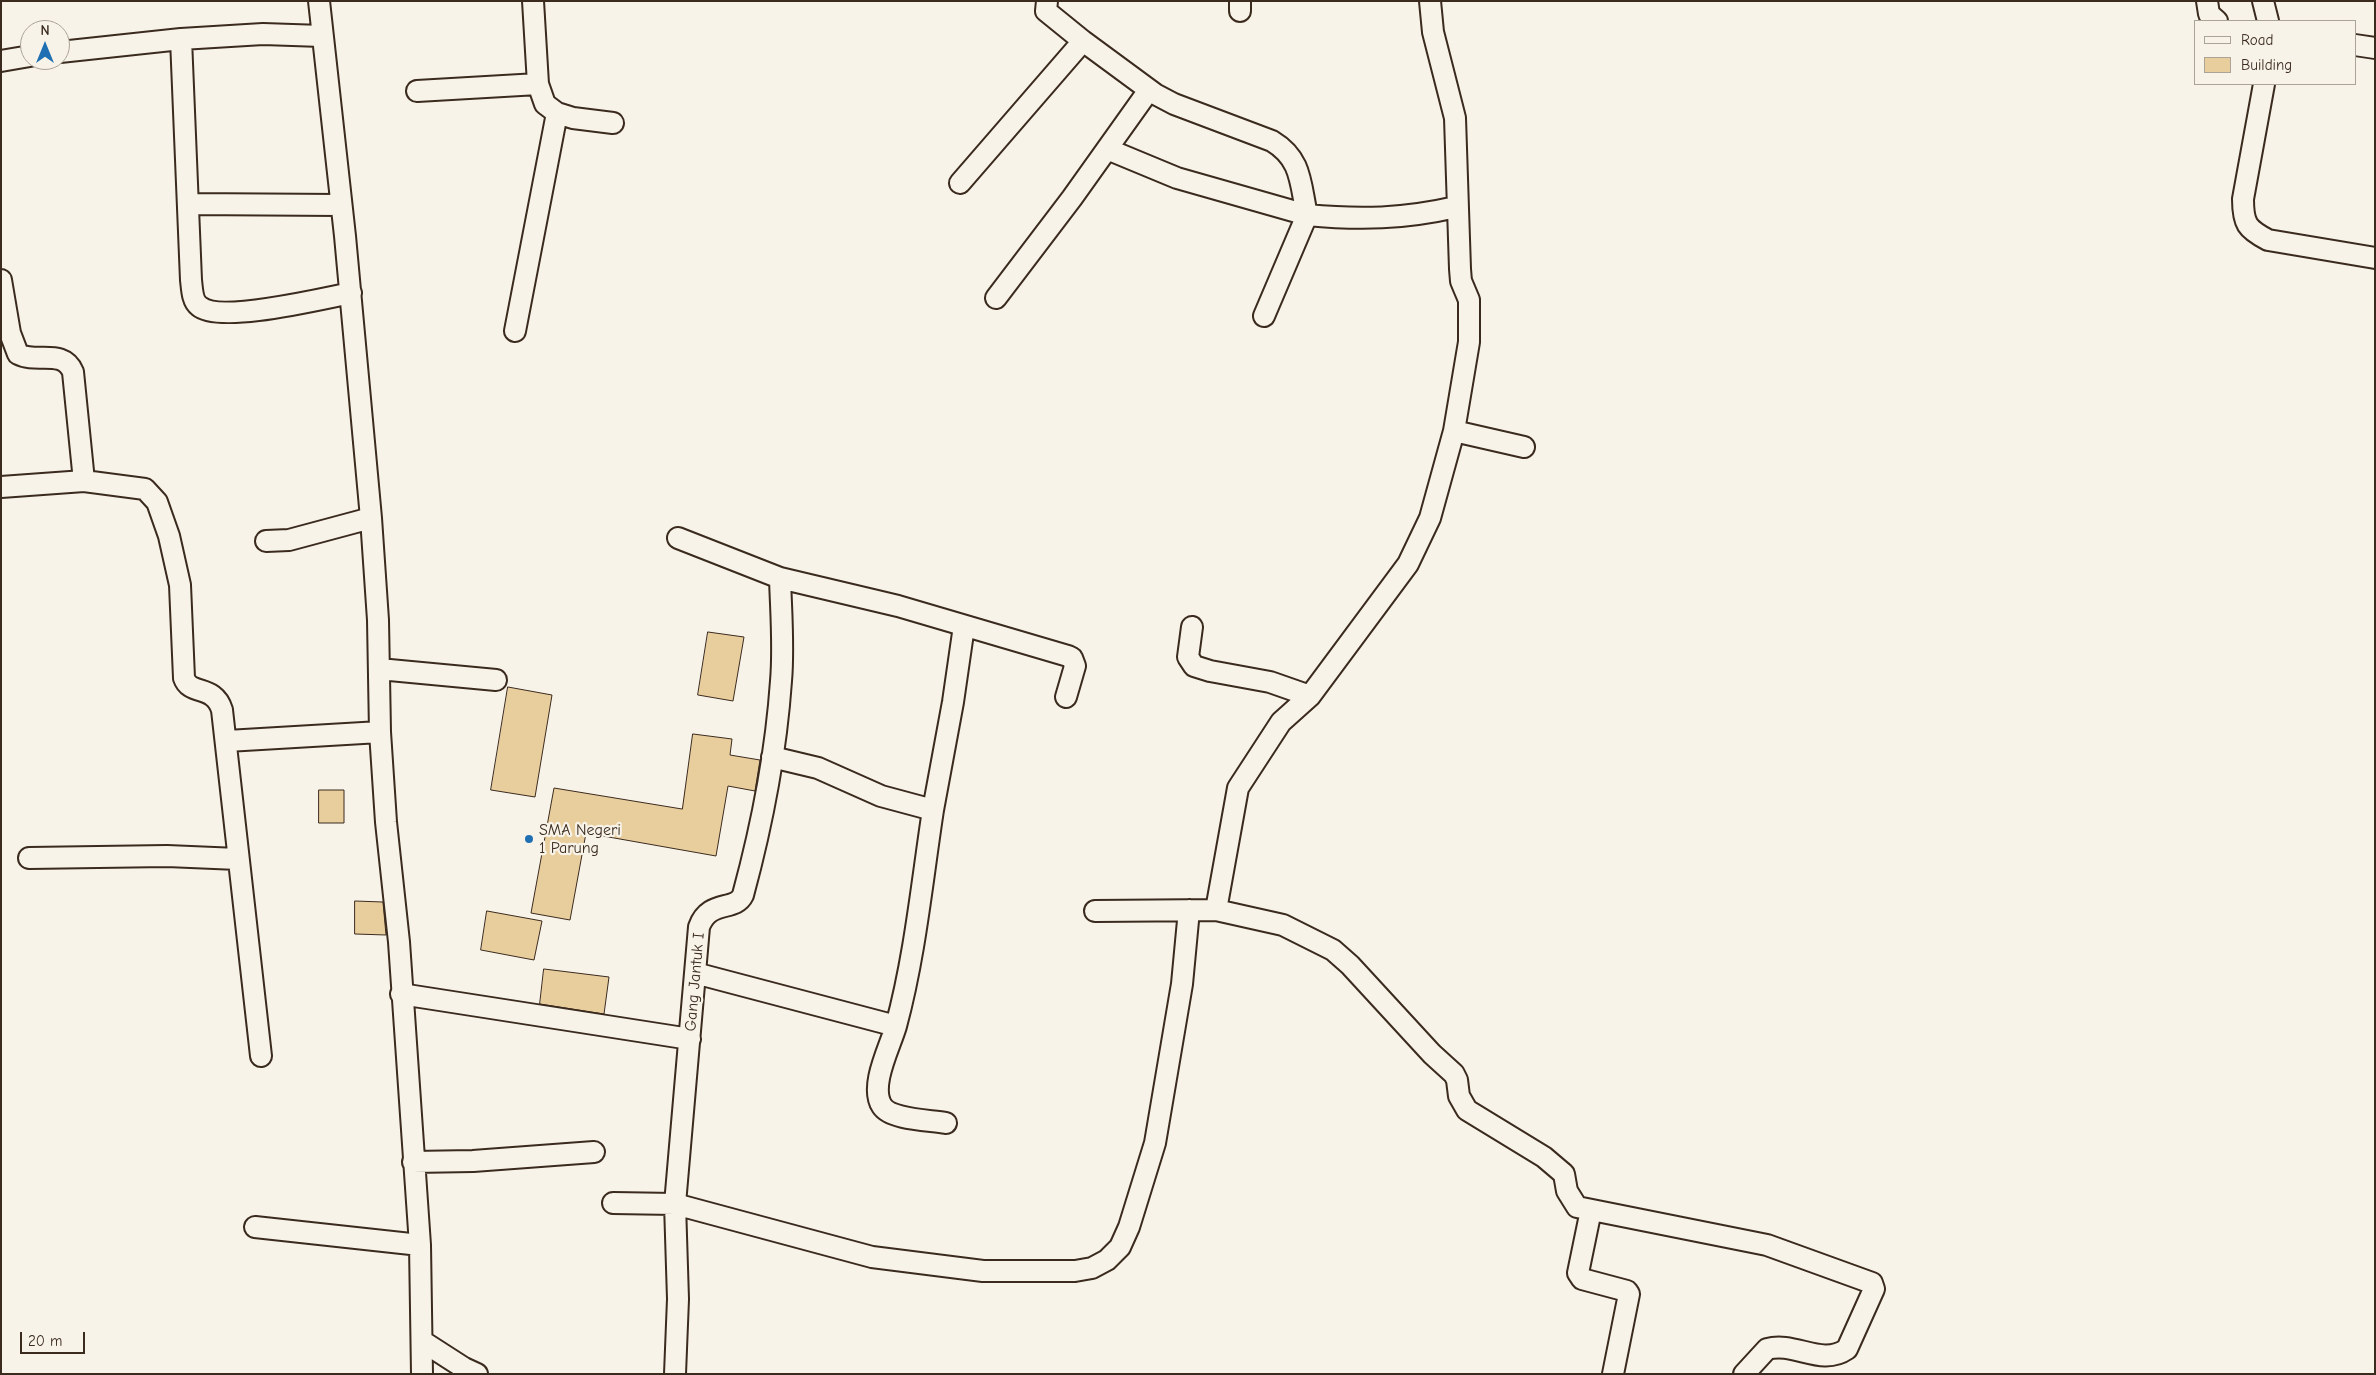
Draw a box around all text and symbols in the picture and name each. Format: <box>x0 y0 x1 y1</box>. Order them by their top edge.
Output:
north arrow <box>20 20 70 70</box>
legend <box>2194 20 2356 85</box>
text: N <box>40 22 50 39</box>
text: Road <box>2241 31 2273 49</box>
text: Building <box>2241 56 2292 74</box>
place label: SMA Negeri 1 Parung <box>539 820 621 858</box>
marker: SMA Negeri 1 Parung <box>523 833 535 845</box>
street label: Gang Jantuk I <box>681 932 709 1032</box>
scale bar <box>22 1322 88 1354</box>
text: 20 m <box>28 1332 62 1350</box>

